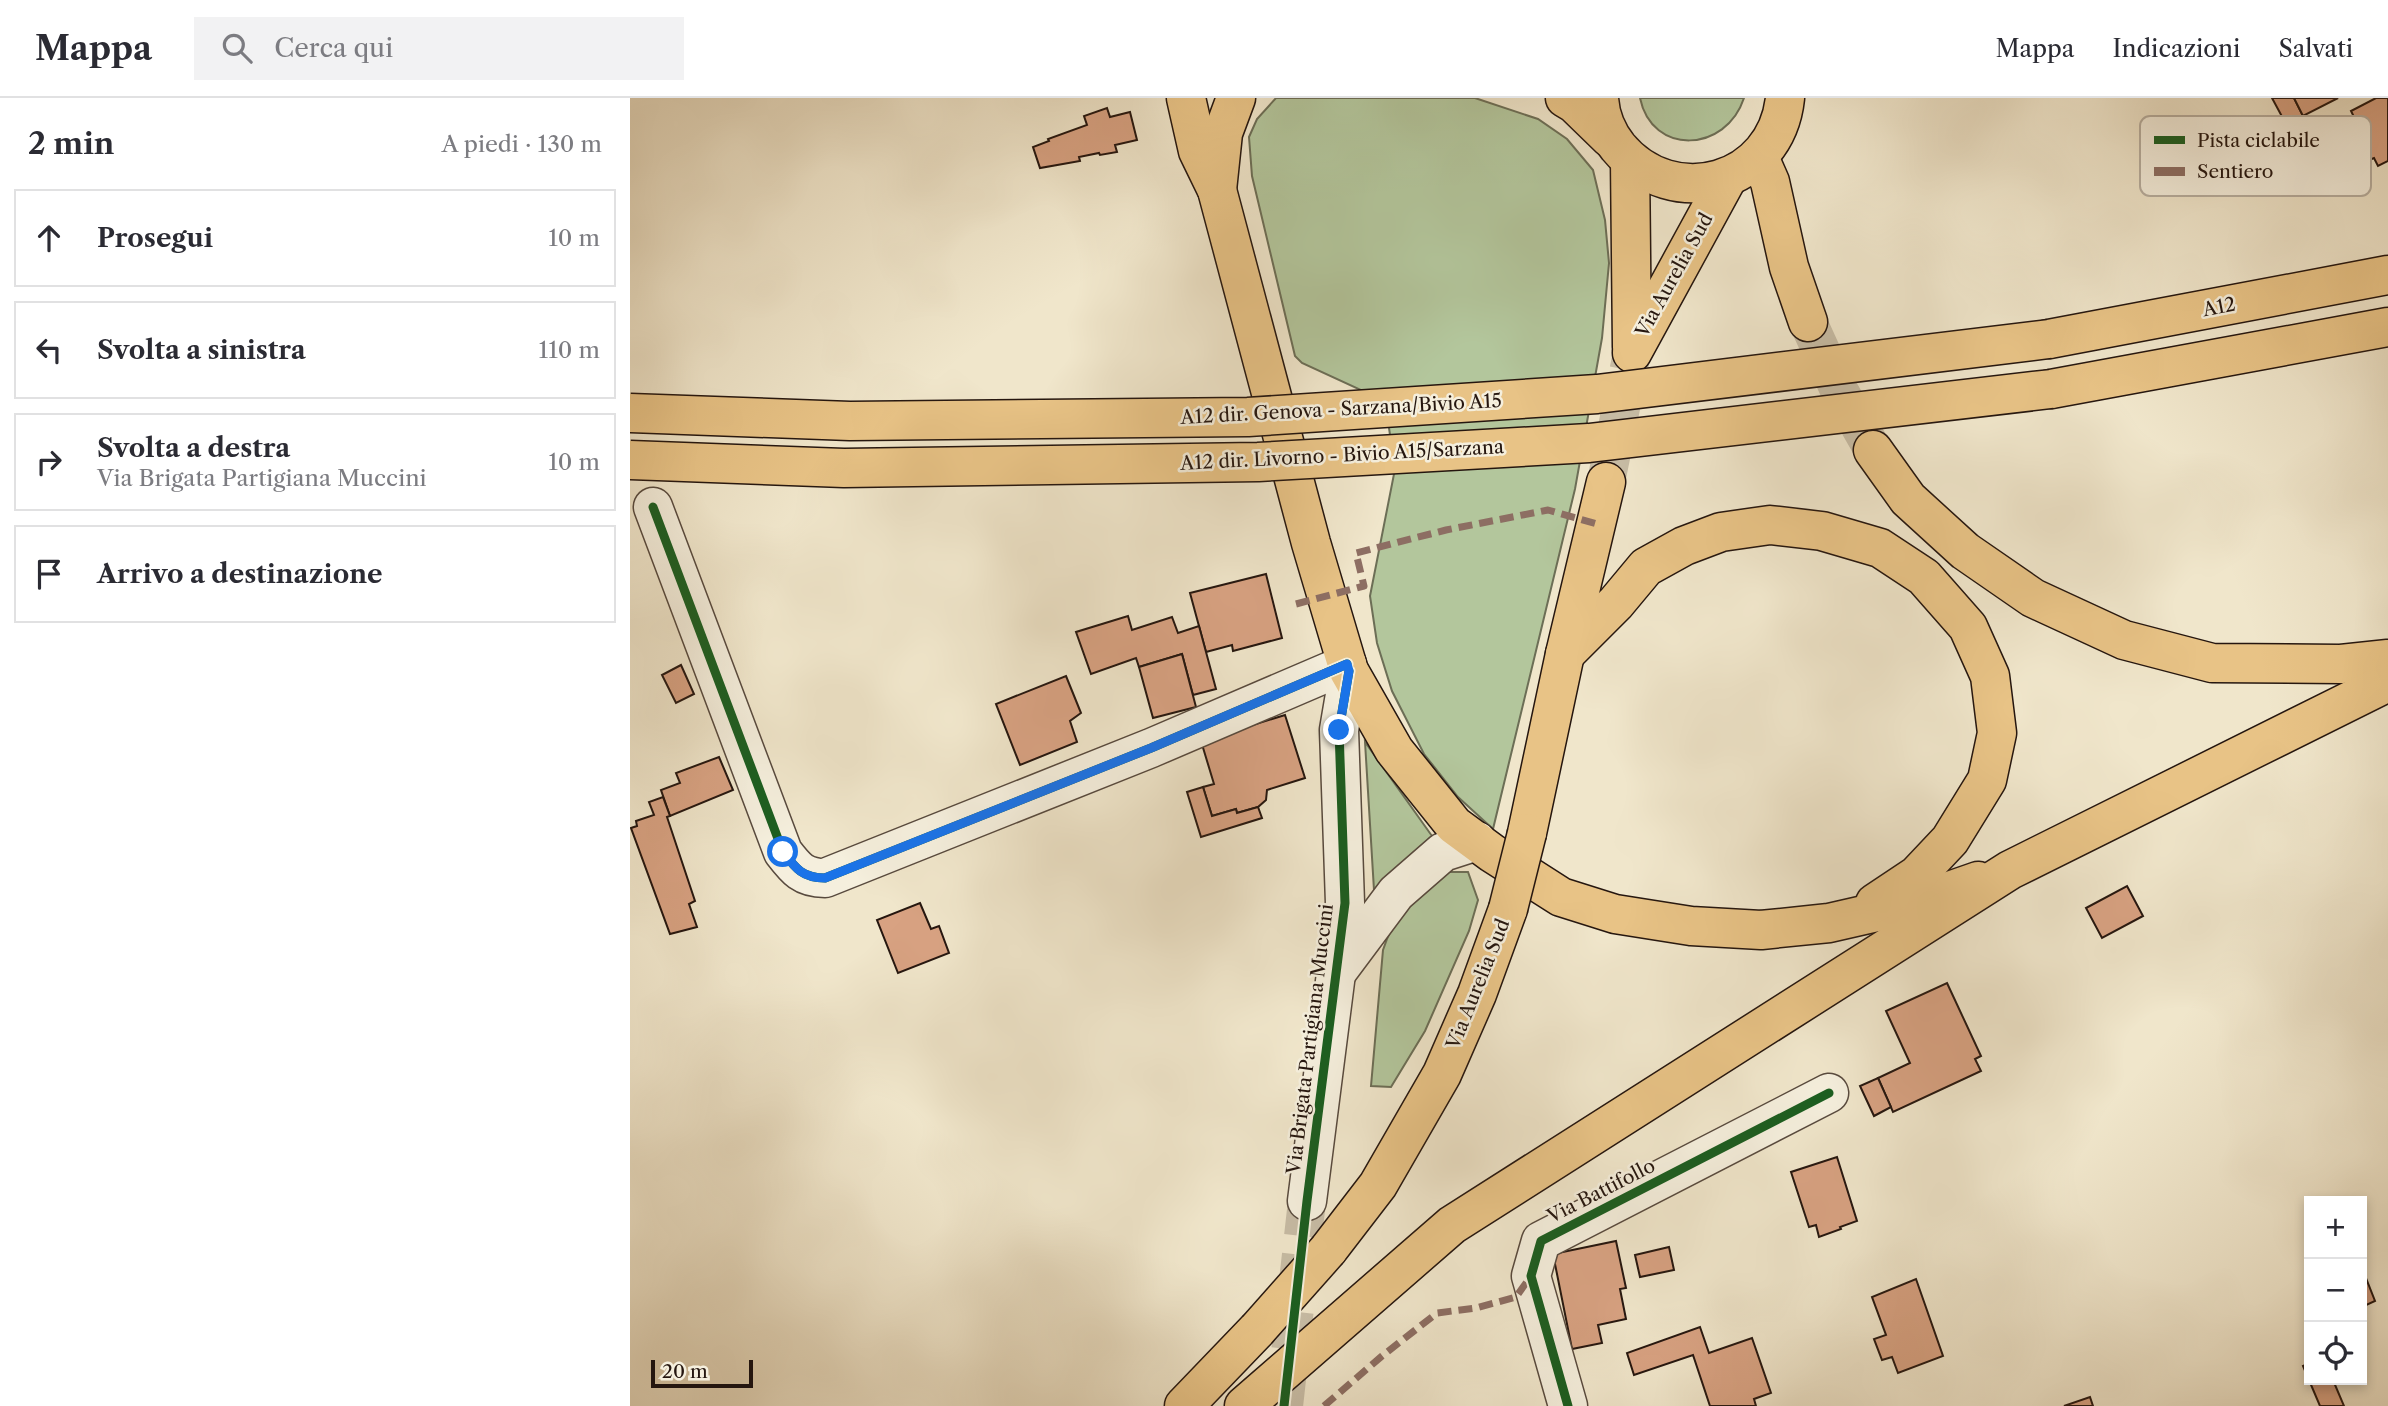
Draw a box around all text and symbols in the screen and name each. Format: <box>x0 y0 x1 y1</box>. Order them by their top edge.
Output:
search box <box>194 17 684 80</box>
text: Mappa <box>35 28 152 69</box>
icon: search <box>218 29 256 67</box>
text: Cerca qui <box>274 32 393 64</box>
text: Mappa <box>1995 34 2074 63</box>
text: Indicazioni <box>2112 34 2240 63</box>
text: Salvati <box>2278 34 2353 63</box>
legend <box>2140 116 2371 196</box>
text: 2 min <box>28 125 114 162</box>
text: Pista ciclabile <box>2197 129 2320 152</box>
text: A piedi · 130 m <box>441 130 602 158</box>
text: Sentiero <box>2197 160 2273 183</box>
street label: Via Aurelia Sud <box>1630 209 1718 342</box>
icon: ahead <box>30 219 68 257</box>
text: Prosegui <box>97 222 213 254</box>
text: 10 m <box>548 224 600 252</box>
street label: A12 <box>2200 293 2238 322</box>
icon: left <box>30 331 68 369</box>
text: Svolta a sinistra <box>97 334 306 366</box>
text: 110 m <box>539 336 600 364</box>
street label: A12 dir. Genova - Sarzana/Bivio A15 <box>1179 389 1502 429</box>
text: Svolta a destra <box>97 432 290 464</box>
street label: A12 dir. Livorno - Bivio A15/Sarzana <box>1179 435 1504 475</box>
icon: right <box>30 443 68 481</box>
text: 10 m <box>548 448 600 476</box>
text: Via Brigata Partigiana Muccini <box>97 464 427 492</box>
icon: arrive <box>30 555 68 593</box>
text: Arrivo a destinazione <box>97 558 383 590</box>
route end <box>1323 714 1354 745</box>
route start <box>767 836 798 867</box>
street label: Via Brigata Partigiana Muccini <box>1282 902 1338 1177</box>
street label: Via Aurelia Sud <box>1441 915 1515 1053</box>
street label: Via Battifollo <box>1542 1154 1659 1228</box>
map controls <box>2304 1196 2367 1385</box>
button: + <box>2304 1196 2367 1259</box>
button: − <box>2304 1259 2367 1322</box>
button: locate <box>2304 1322 2367 1385</box>
scale bar <box>651 1357 752 1389</box>
text: 20 m <box>662 1360 708 1383</box>

